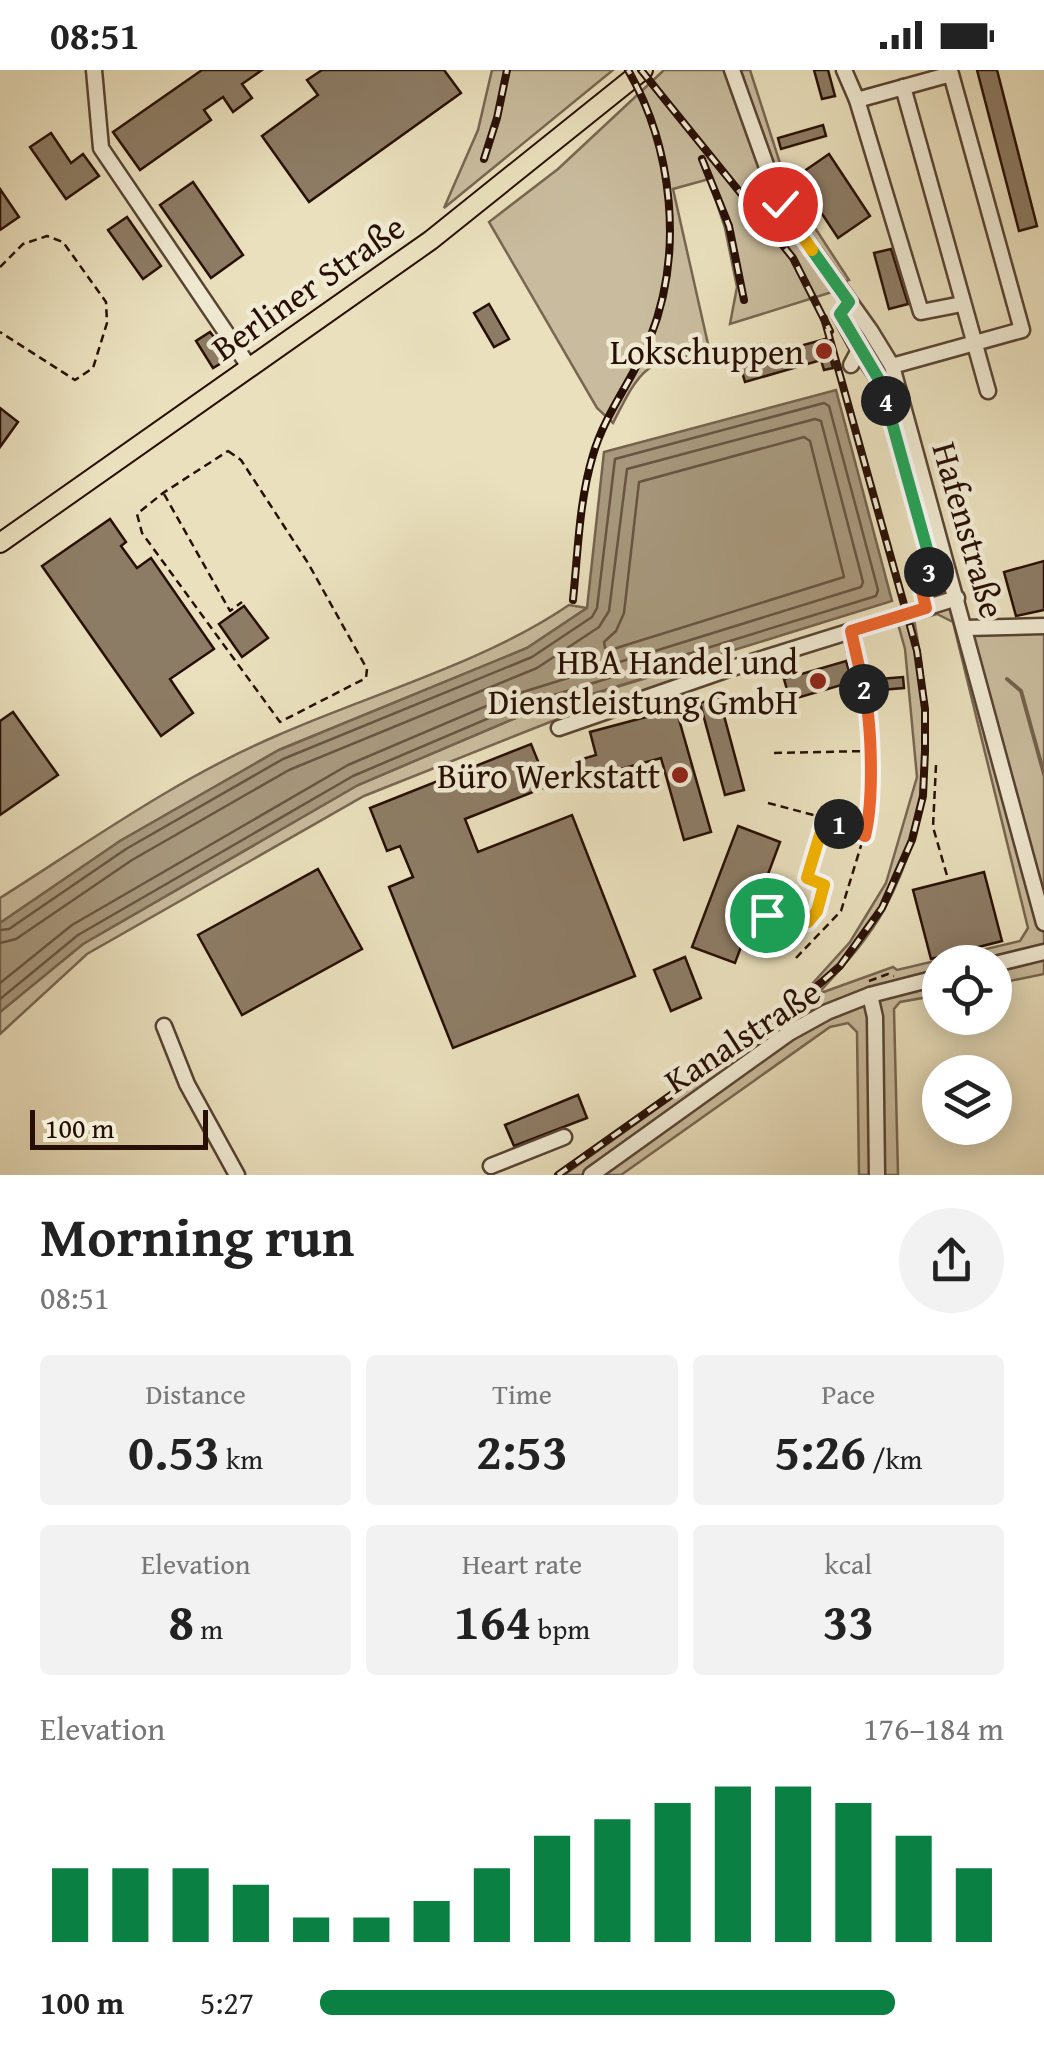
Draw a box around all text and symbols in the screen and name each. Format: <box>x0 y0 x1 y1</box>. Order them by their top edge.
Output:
text: 08:51 <box>50 7 140 63</box>
pin <box>738 162 823 247</box>
icon: check <box>753 177 808 232</box>
street label: Berliner Straße <box>201 201 415 373</box>
place label: Lokschuppen <box>610 326 804 377</box>
marker: Lokschuppen <box>813 340 835 362</box>
pin: 4 <box>861 376 911 426</box>
text: 4 <box>879 380 893 421</box>
street label: Hafenstraße <box>920 436 1018 624</box>
pin: 3 <box>904 547 954 597</box>
text: 3 <box>922 551 936 592</box>
place label: HBA Handel und Dienstleistung GmbH <box>488 636 798 727</box>
pin: 2 <box>839 664 889 714</box>
text: 2 <box>857 668 871 709</box>
marker: HBA Handel und Dienstleistung GmbH <box>807 670 829 692</box>
place label: Büro Werkstatt <box>437 750 660 801</box>
marker: Büro Werkstatt <box>669 764 691 786</box>
pin: 1 <box>814 799 864 849</box>
text: 1 <box>832 803 846 844</box>
pin <box>725 873 810 958</box>
icon: arrive <box>740 888 795 943</box>
map controls <box>922 945 1012 1145</box>
button: locate <box>922 945 1012 1035</box>
street label: Kanalstraße <box>654 966 830 1106</box>
button: layers <box>922 1055 1012 1145</box>
scale bar <box>30 1105 208 1150</box>
text: 100 m <box>45 1107 114 1148</box>
text: Morning run <box>40 1196 354 1276</box>
button: share <box>899 1208 1004 1313</box>
text: 08:51 <box>40 1274 109 1321</box>
text: Distance <box>145 1373 246 1414</box>
text: Time <box>492 1373 552 1414</box>
text: Pace <box>821 1373 875 1414</box>
text: 0.53 <box>128 1414 220 1487</box>
text: 2:53 <box>476 1414 568 1487</box>
text: 5:26 <box>774 1414 866 1487</box>
text: km <box>220 1438 263 1479</box>
text: /km <box>866 1438 922 1479</box>
text: Elevation <box>141 1543 250 1584</box>
text: Heart rate <box>462 1543 582 1584</box>
text: kcal <box>824 1543 872 1584</box>
text: 8 <box>168 1584 194 1657</box>
text: 164 <box>454 1584 532 1657</box>
text: 33 <box>822 1584 874 1657</box>
text: m <box>194 1608 223 1649</box>
text: bpm <box>532 1608 590 1649</box>
text: Elevation <box>40 1705 165 1752</box>
text: 176–184 m <box>863 1705 1004 1752</box>
text: 100 m <box>40 1979 124 2026</box>
text: 5:27 <box>200 1979 254 2026</box>

